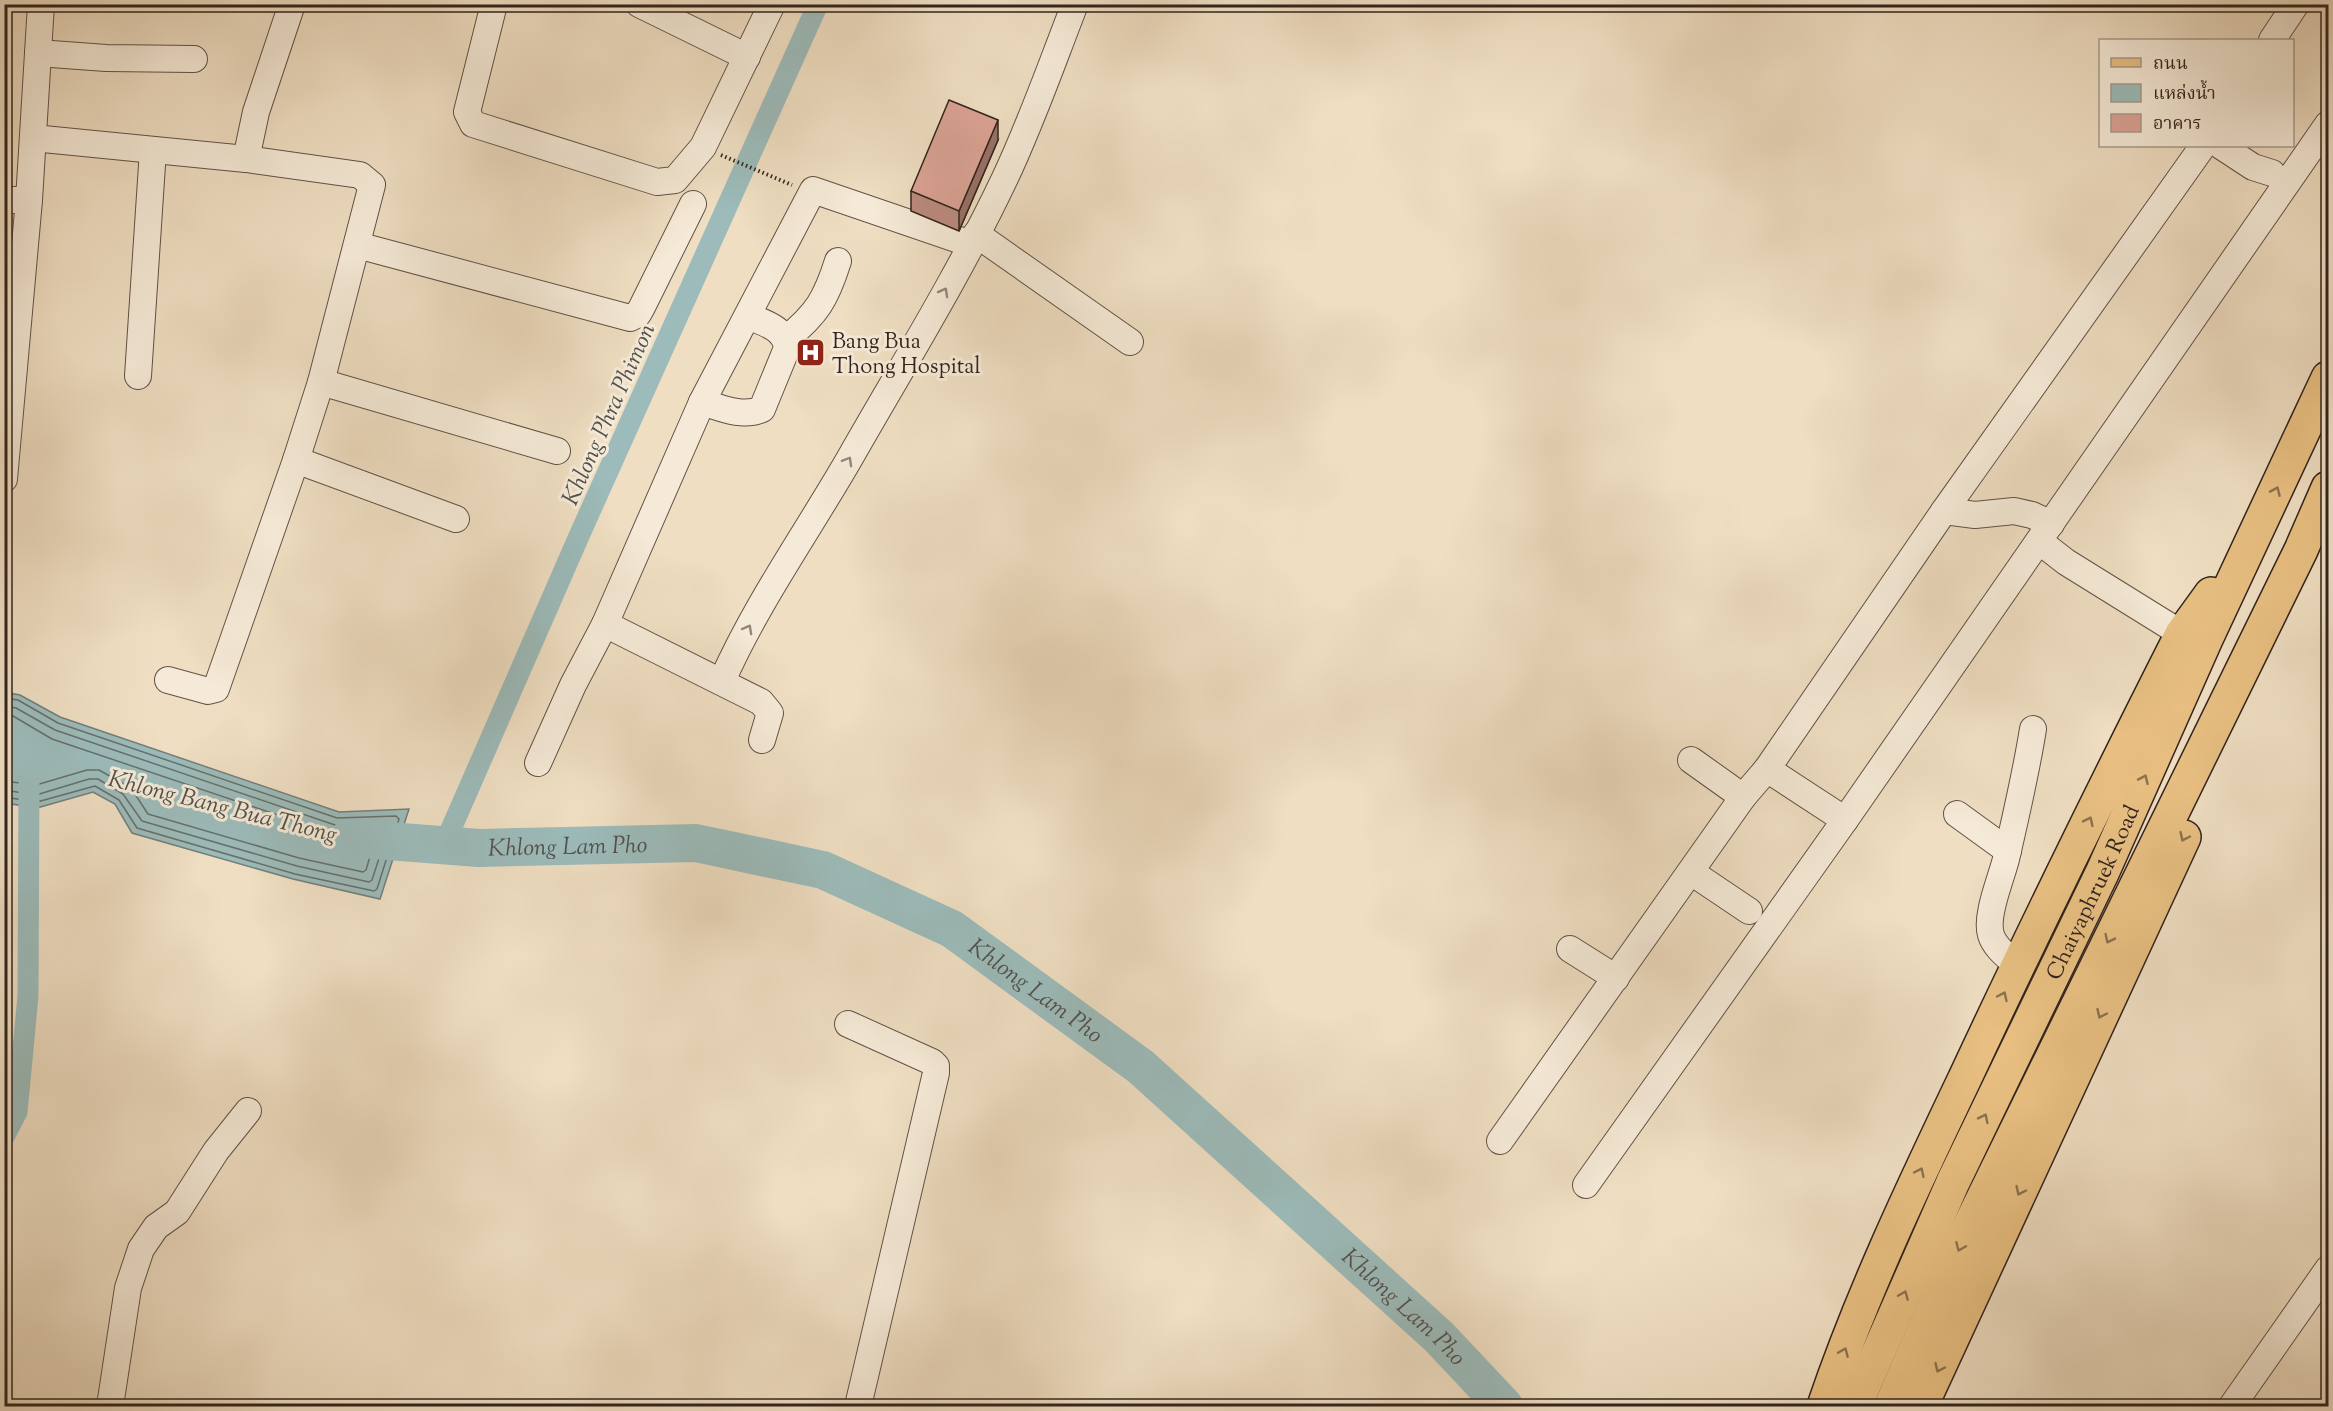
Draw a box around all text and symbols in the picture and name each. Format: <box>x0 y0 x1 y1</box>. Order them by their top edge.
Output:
legend <box>2099 39 2294 147</box>
text: ถนน <box>2153 52 2188 78</box>
text: แหล่งน้ำ <box>2153 79 2216 108</box>
text: อาคาร <box>2153 112 2202 138</box>
one-way arrow <box>937 288 948 298</box>
water label: Khlong Phra Phimon <box>554 318 665 511</box>
place label: Bang Bua Thong Hospital <box>832 327 981 384</box>
hospital icon: Bang Bua Thong Hospital <box>795 337 827 369</box>
one-way arrow <box>840 457 852 468</box>
one-way arrow <box>2269 487 2281 498</box>
one-way arrow <box>741 625 752 635</box>
water label: Khlong Bang Bua Thong <box>104 763 341 853</box>
one-way arrow <box>2137 774 2149 785</box>
street label: Chaiyaphruek Road <box>2040 801 2149 986</box>
one-way arrow <box>2082 816 2094 827</box>
water label: Khlong Lam Pho <box>488 829 648 867</box>
one-way arrow <box>2179 830 2191 841</box>
water label: Khlong Lam Pho <box>960 931 1109 1053</box>
one-way arrow <box>2105 933 2116 944</box>
one-way arrow <box>1996 991 2008 1002</box>
one-way arrow <box>2097 1007 2109 1018</box>
one-way arrow <box>1977 1113 1989 1124</box>
one-way arrow <box>1913 1168 1925 1179</box>
one-way arrow <box>2015 1184 2027 1195</box>
water label: Khlong Lam Pho <box>1333 1241 1473 1374</box>
one-way arrow <box>1955 1241 1967 1252</box>
one-way arrow <box>1896 1290 1908 1301</box>
one-way arrow <box>1837 1347 1849 1358</box>
one-way arrow <box>1934 1362 1946 1373</box>

